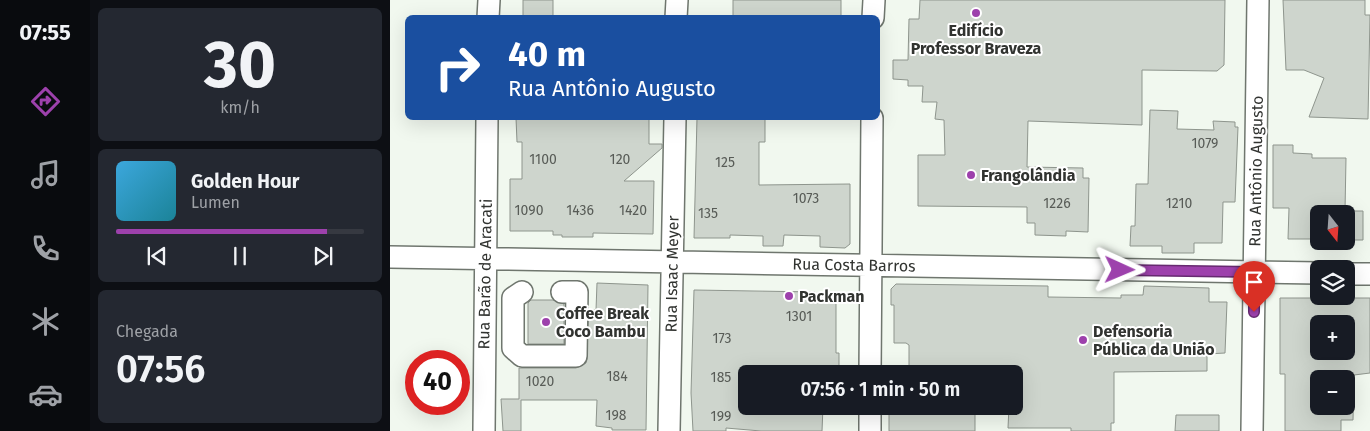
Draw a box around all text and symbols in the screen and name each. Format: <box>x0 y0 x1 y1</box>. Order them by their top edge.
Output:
marker: Edifício Professor Braveza <box>970 7 982 19</box>
text: 07:55 <box>19 19 71 46</box>
place label: Edifício Professor Braveza <box>911 21 1042 58</box>
text: 30 <box>204 26 276 104</box>
text: 40 m <box>508 33 586 75</box>
icon: right <box>425 35 490 100</box>
text: Rua Antônio Augusto <box>508 75 716 102</box>
icon: directions <box>28 84 63 119</box>
street label: Rua Antônio Augusto <box>1245 95 1267 247</box>
text: km/h <box>220 98 260 117</box>
house number: 1079 <box>1192 135 1218 152</box>
house number: 1100 <box>529 151 557 168</box>
house number: 120 <box>610 151 631 168</box>
house number: 125 <box>715 154 735 171</box>
icon: music <box>28 157 63 192</box>
place label: Frangolândia <box>981 166 1076 185</box>
marker: Frangolândia <box>965 169 977 181</box>
text: Golden Hour <box>191 170 300 193</box>
house number: 1073 <box>793 190 819 207</box>
text: Lumen <box>191 193 240 212</box>
house number: 1226 <box>1043 195 1071 212</box>
house number: 1210 <box>1166 195 1192 212</box>
street label: Rua Barão de Aracati <box>474 198 496 350</box>
house number: 1090 <box>515 202 544 219</box>
house number: 1436 <box>566 202 594 219</box>
house number: 1420 <box>619 202 647 219</box>
house number: 135 <box>698 205 718 222</box>
north arrow <box>1310 205 1355 250</box>
map controls <box>1310 205 1355 415</box>
street label: Rua Isaac Meyer <box>661 215 683 333</box>
icon: phone <box>28 231 63 266</box>
icon: previous <box>143 242 171 270</box>
icon: pause <box>226 242 254 270</box>
icon: next <box>309 242 337 270</box>
position arrow <box>1093 243 1145 295</box>
street label: Rua Costa Barros <box>792 254 916 276</box>
button: layers <box>1310 260 1355 305</box>
pin <box>1233 261 1275 312</box>
icon: arrive <box>1240 268 1268 296</box>
place label: Packman <box>799 287 865 306</box>
marker: Packman <box>783 290 795 302</box>
icon: climate <box>28 304 63 339</box>
place label: Coffee Break Coco Bambu <box>556 304 649 341</box>
house number: 1301 <box>786 308 812 325</box>
button: + <box>1310 315 1355 360</box>
marker: Coffee Break Coco Bambu <box>540 316 552 328</box>
text: Chegada <box>116 322 178 341</box>
place label: Defensoria Pública da União <box>1093 322 1215 359</box>
house number: 173 <box>712 330 732 347</box>
marker: Defensoria Pública da União <box>1077 334 1089 346</box>
text: 07:56 <box>116 346 205 392</box>
speed limit sign: 40 <box>405 350 470 415</box>
house number: 184 <box>606 368 628 385</box>
house number: 185 <box>711 369 731 386</box>
button: − <box>1310 370 1355 415</box>
house number: 1020 <box>526 373 554 390</box>
icon: car <box>28 377 63 412</box>
text: 07:56 · 1 min · 50 m <box>801 378 960 401</box>
house number: 198 <box>605 407 627 424</box>
house number: 199 <box>711 408 731 425</box>

